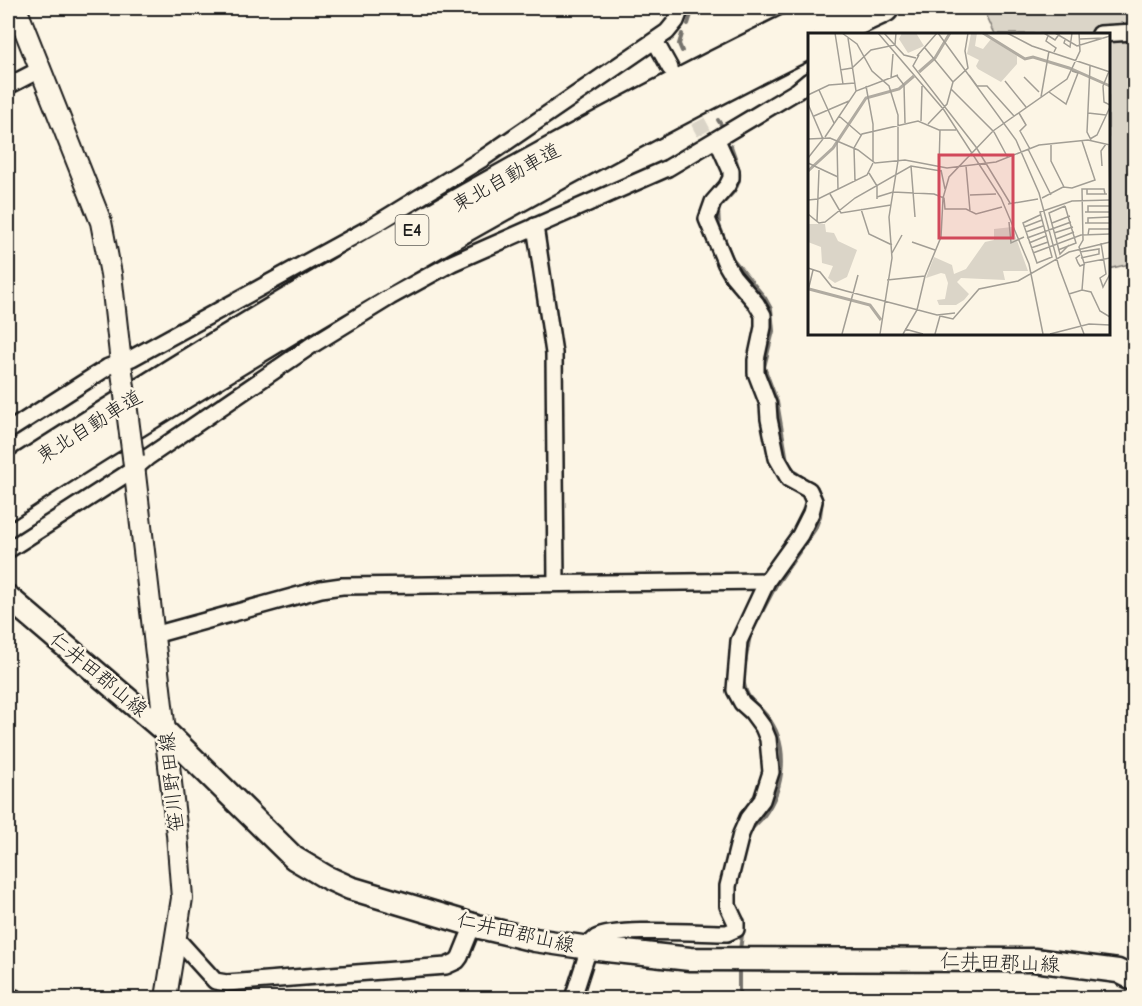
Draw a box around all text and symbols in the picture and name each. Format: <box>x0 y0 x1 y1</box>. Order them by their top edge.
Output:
inset map <box>808 33 1109 334</box>
street label: 東北自動車道 <box>448 138 564 217</box>
road number: E4 <box>396 215 428 245</box>
street label: 東北自動車道 <box>32 385 146 468</box>
street label: 仁井田郡山線 <box>45 627 152 722</box>
street label: 笹川野田線 <box>155 731 188 833</box>
street label: 仁井田郡山線 <box>455 908 577 957</box>
street label: 仁井田郡山線 <box>940 949 1060 976</box>

